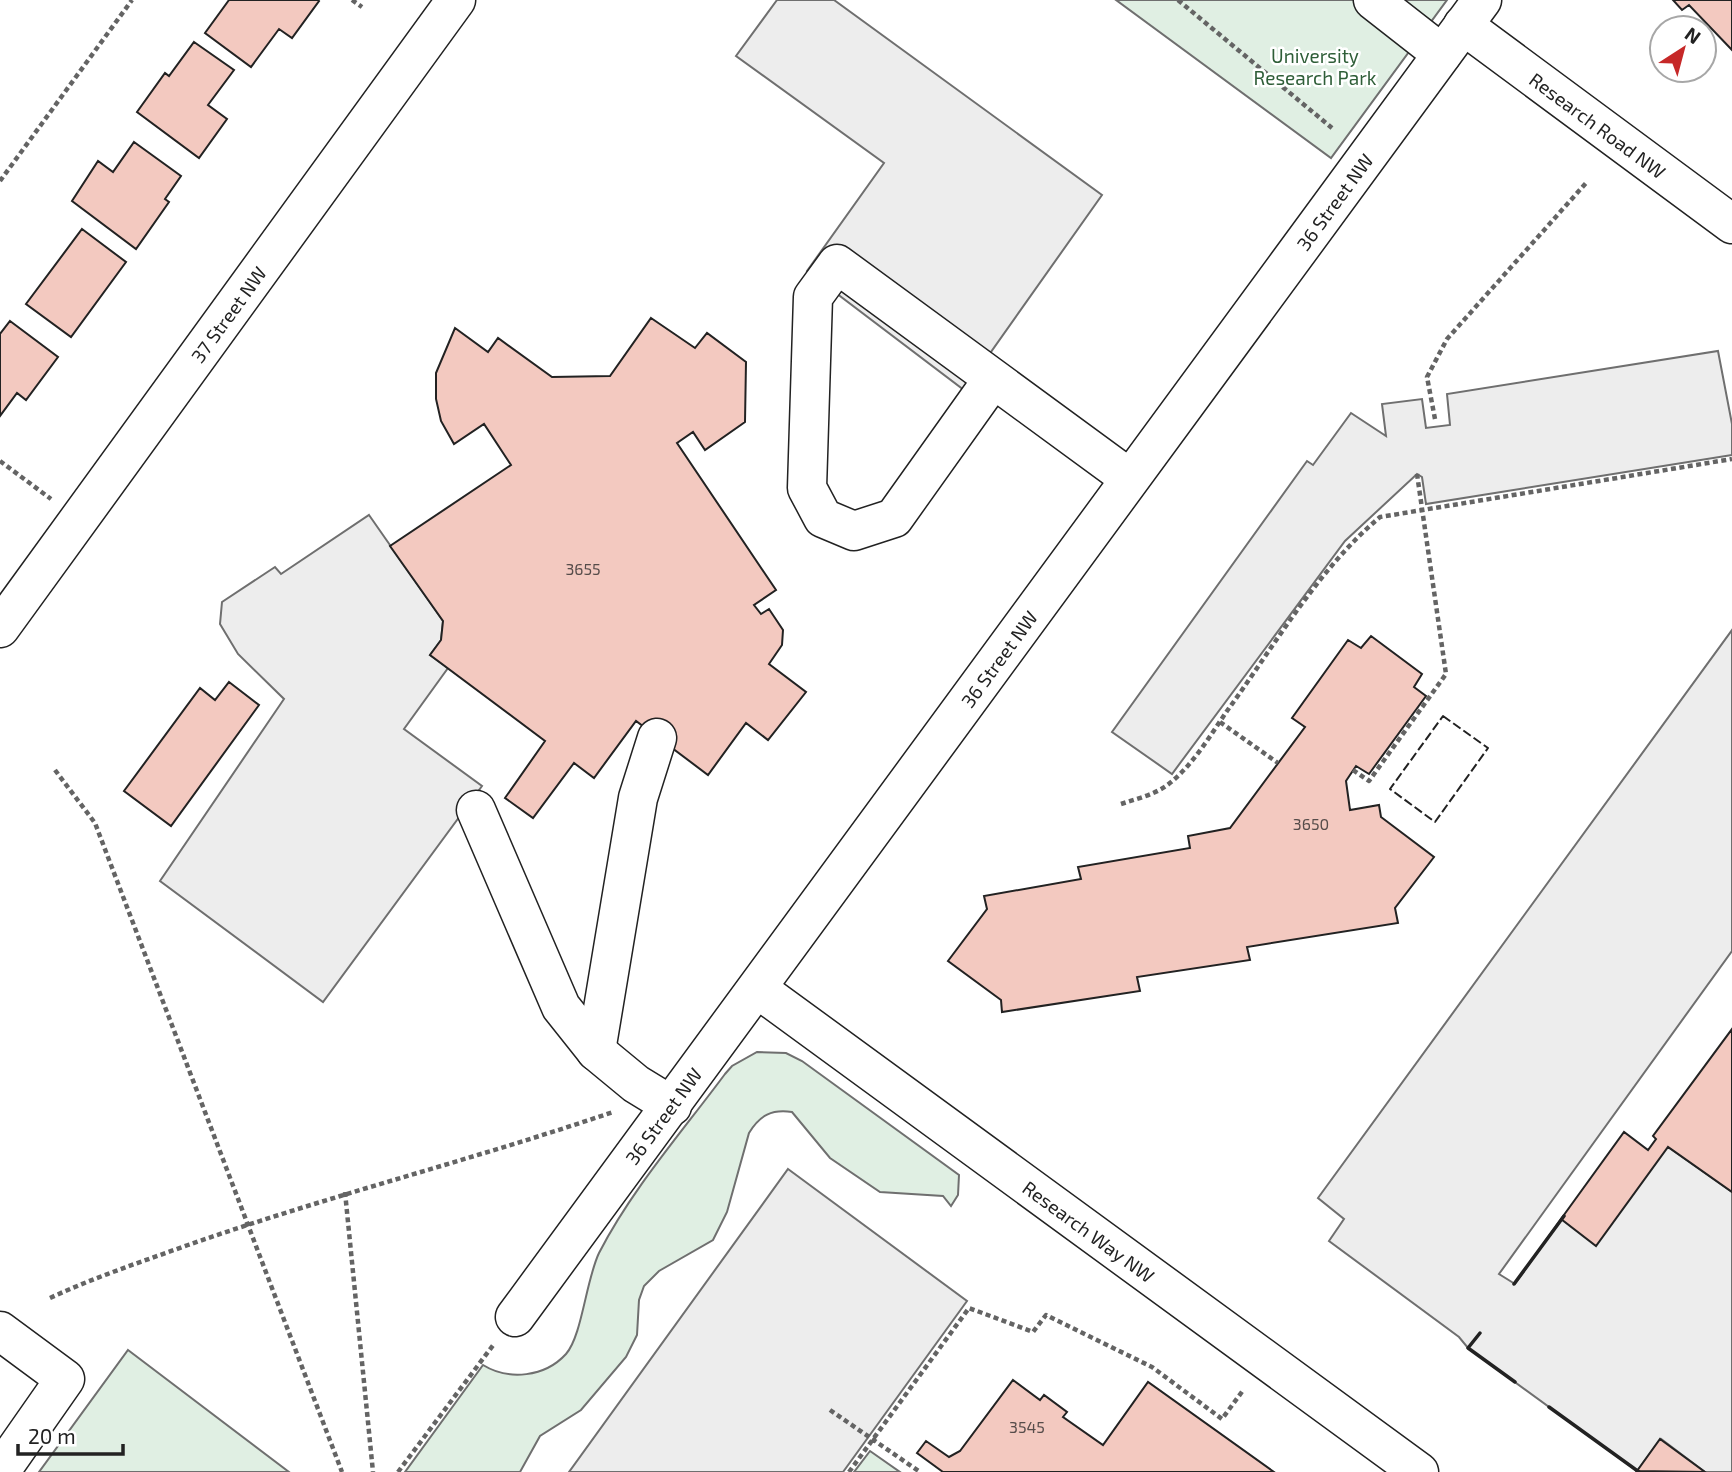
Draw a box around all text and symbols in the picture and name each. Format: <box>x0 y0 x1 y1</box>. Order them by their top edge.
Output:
north arrow <box>1648 14 1718 84</box>
text: N <box>1681 22 1706 48</box>
park label: University Research Park <box>1254 44 1377 89</box>
street label: Research Road NW <box>1525 67 1671 183</box>
street label: 36 Street NW <box>1291 149 1377 254</box>
street label: 37 Street NW <box>185 262 270 367</box>
house number: 3655 <box>565 559 601 578</box>
street label: 36 Street NW <box>955 606 1042 711</box>
house number: 3650 <box>1293 814 1329 833</box>
street label: 36 Street NW <box>620 1063 706 1168</box>
street label: Research Way NW <box>1019 1175 1159 1287</box>
scale bar <box>18 1412 122 1456</box>
house number: 3545 <box>1009 1417 1045 1436</box>
text: 20 m <box>28 1423 76 1448</box>

